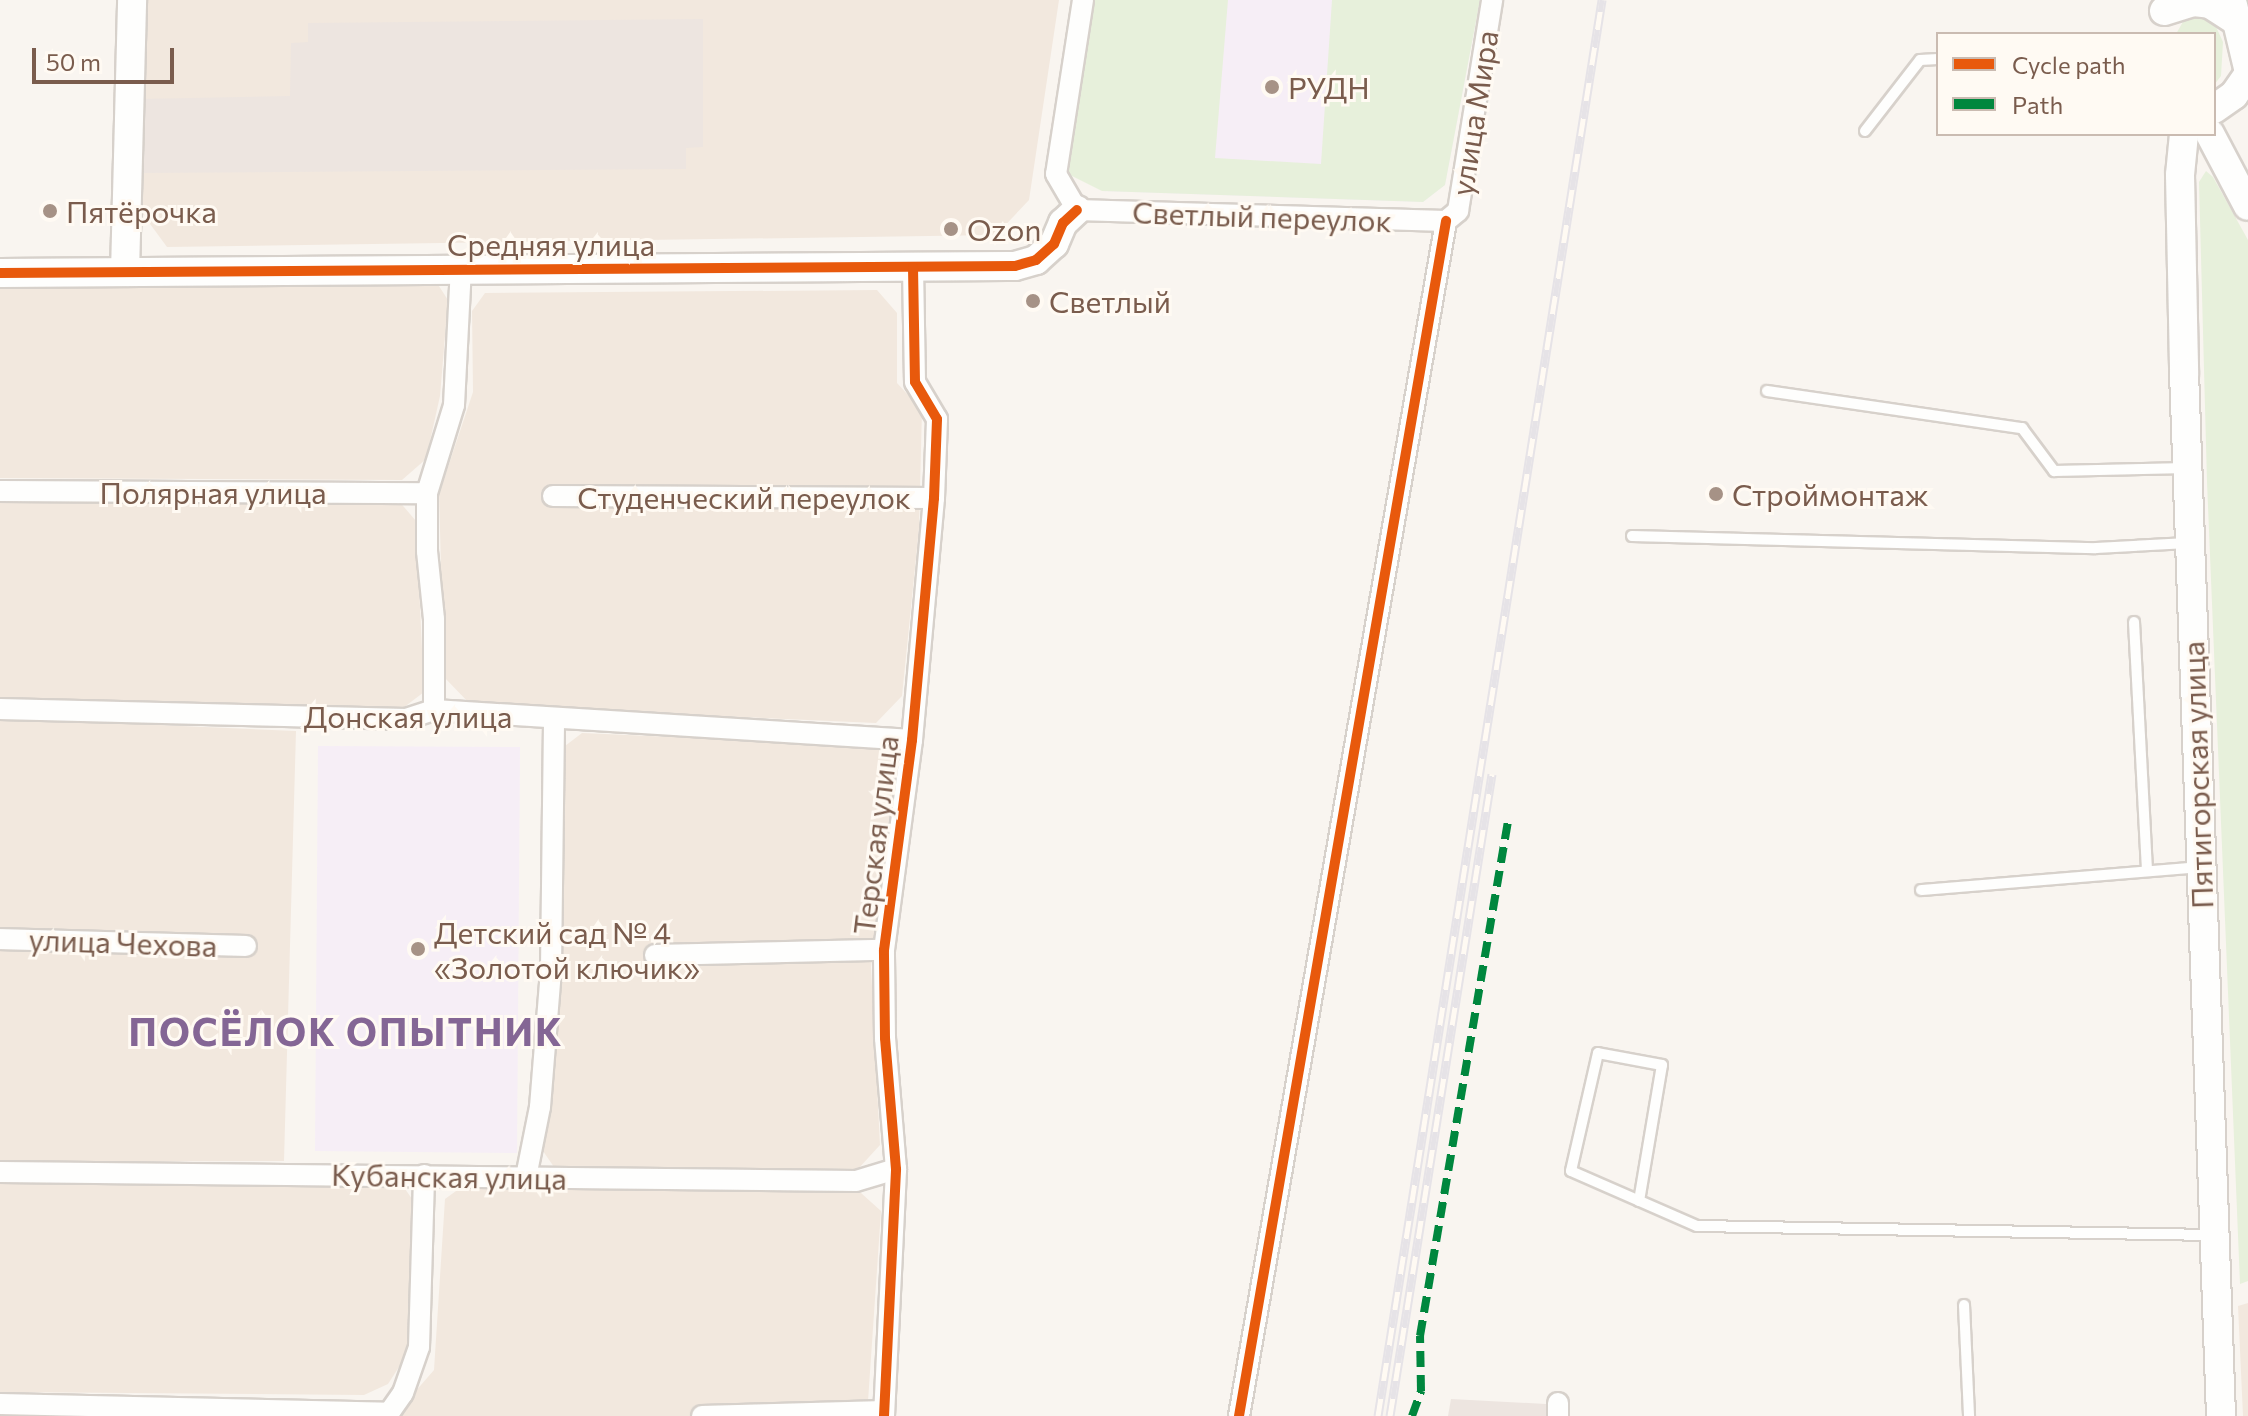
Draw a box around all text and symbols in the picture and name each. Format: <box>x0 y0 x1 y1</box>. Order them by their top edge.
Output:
street label: улица Мира <box>1443 28 1505 198</box>
scale bar <box>36 32 178 82</box>
legend <box>1936 32 2216 136</box>
text: 50 m <box>46 47 101 76</box>
text: Cycle path <box>2012 50 2126 79</box>
place label: РУДН <box>1288 69 1370 105</box>
marker: РУДН <box>1263 78 1281 96</box>
text: Path <box>2012 90 2063 119</box>
place label: Пятёрочка <box>66 193 217 229</box>
street label: Светлый переулок <box>1132 193 1392 239</box>
marker: Пятёрочка <box>41 202 59 220</box>
place label: Ozon <box>967 211 1041 247</box>
marker: Ozon <box>942 220 960 238</box>
street label: Средняя улица <box>447 226 655 262</box>
place label: Светлый <box>1049 283 1171 319</box>
marker: Светлый <box>1024 292 1042 310</box>
street label: Полярная улица <box>100 474 326 510</box>
place label: Строймонтаж <box>1732 476 1929 512</box>
street label: Студенческий переулок <box>577 479 911 515</box>
marker: Строймонтаж <box>1707 485 1725 503</box>
street label: Пятигорская улица <box>2174 641 2220 909</box>
street label: Донская улица <box>304 698 512 734</box>
street label: Терская улица <box>845 733 905 937</box>
place label: Детский сад № 4 «Золотой ключик» <box>434 914 700 984</box>
street label: улица Чехова <box>28 921 218 963</box>
marker: Детский сад № 4 «Золотой ключик» <box>409 940 427 958</box>
district label: ПОСЁЛОК ОПЫТНИК <box>129 1008 563 1054</box>
street label: Кубанская улица <box>331 1156 567 1196</box>

